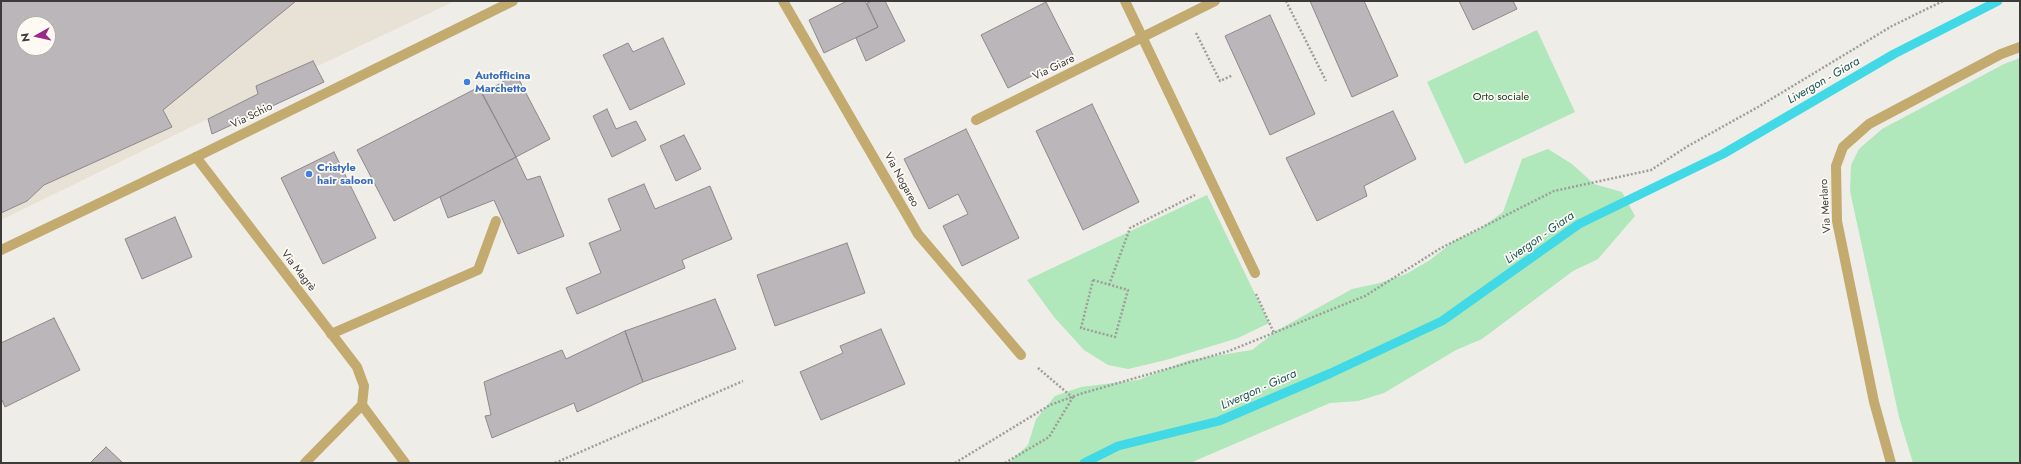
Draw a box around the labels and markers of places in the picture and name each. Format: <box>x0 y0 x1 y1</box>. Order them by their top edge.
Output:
place label: Autofficina Marchetto <box>475 69 531 95</box>
marker: Autofficina Marchetto <box>462 77 472 87</box>
place label: Crìstyle hair saloon <box>317 161 373 187</box>
marker: Crìstyle hair saloon <box>304 169 314 179</box>

